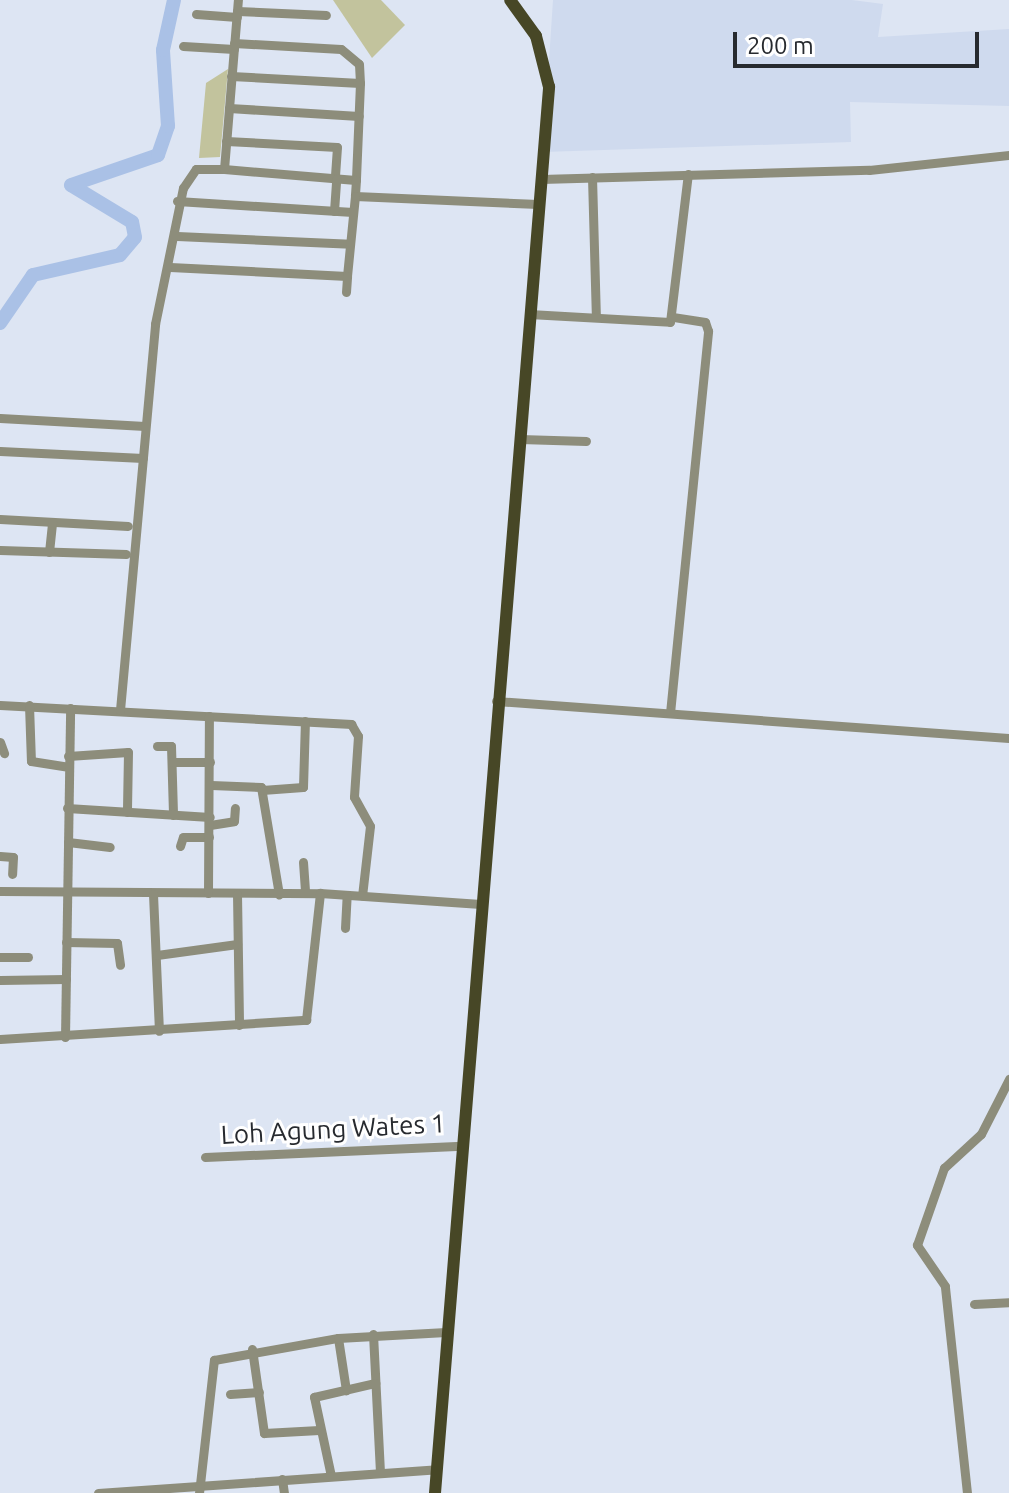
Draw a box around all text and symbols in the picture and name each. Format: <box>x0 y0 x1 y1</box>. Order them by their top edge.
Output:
scale bar <box>737 16 983 66</box>
text: 200 m <box>747 32 814 59</box>
street label: Loh Agung Wates 1 <box>220 1108 446 1150</box>

